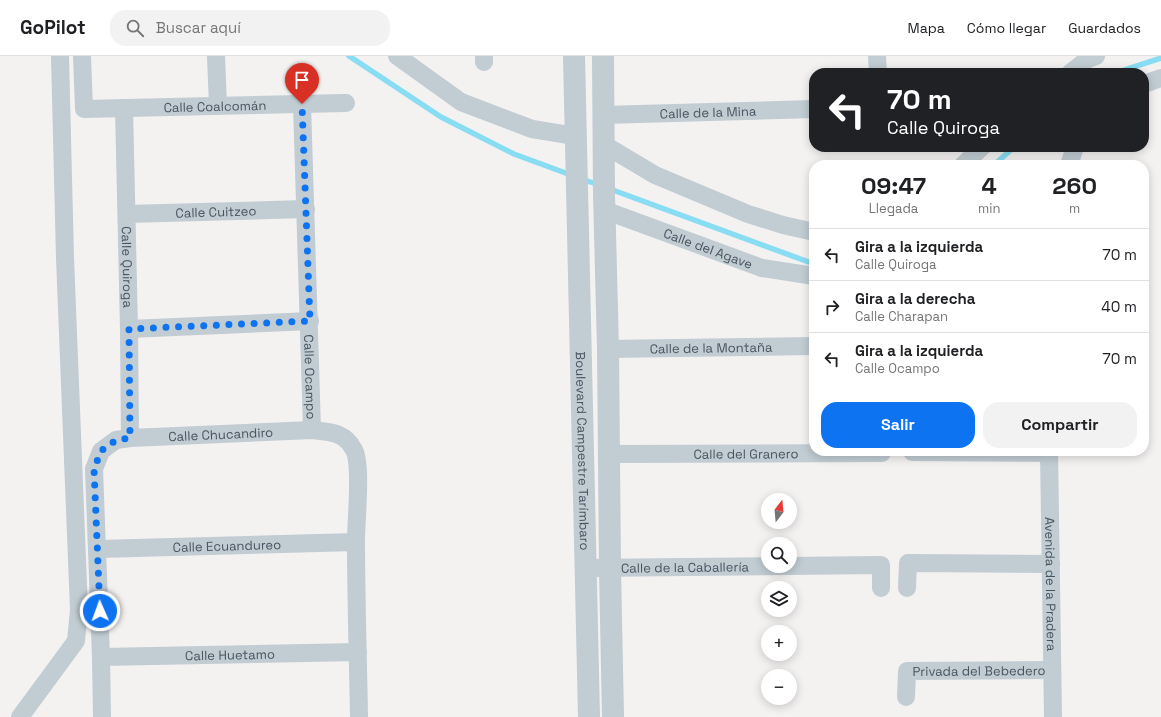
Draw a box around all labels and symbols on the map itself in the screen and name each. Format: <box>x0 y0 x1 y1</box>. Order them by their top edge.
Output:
pin <box>285 63 319 104</box>
street label: Calle Coalcomán <box>163 97 267 116</box>
street label: Calle de la Mina <box>659 103 757 122</box>
street label: Calle Cuitzeo <box>175 202 257 222</box>
street label: Calle del Agave <box>661 225 755 273</box>
street label: Calle Quiroga <box>118 226 137 309</box>
street label: Calle Ocampo <box>300 334 320 420</box>
street label: Calle de la Montaña <box>650 339 773 357</box>
street label: Boulevard Campestre Tarímbaro <box>572 351 593 551</box>
street label: Calle Chucandiro <box>168 424 274 445</box>
street label: Calle del Granero <box>693 445 799 463</box>
north arrow <box>761 493 797 529</box>
street label: Avenida de la Pradera <box>1041 517 1060 652</box>
street label: Calle Ecuandureo <box>172 536 281 556</box>
street label: Calle de la Caballería <box>621 558 750 577</box>
position arrow <box>79 590 121 632</box>
street label: Calle Huetamo <box>185 646 275 664</box>
street label: Privada del Bebedero <box>912 662 1046 680</box>

